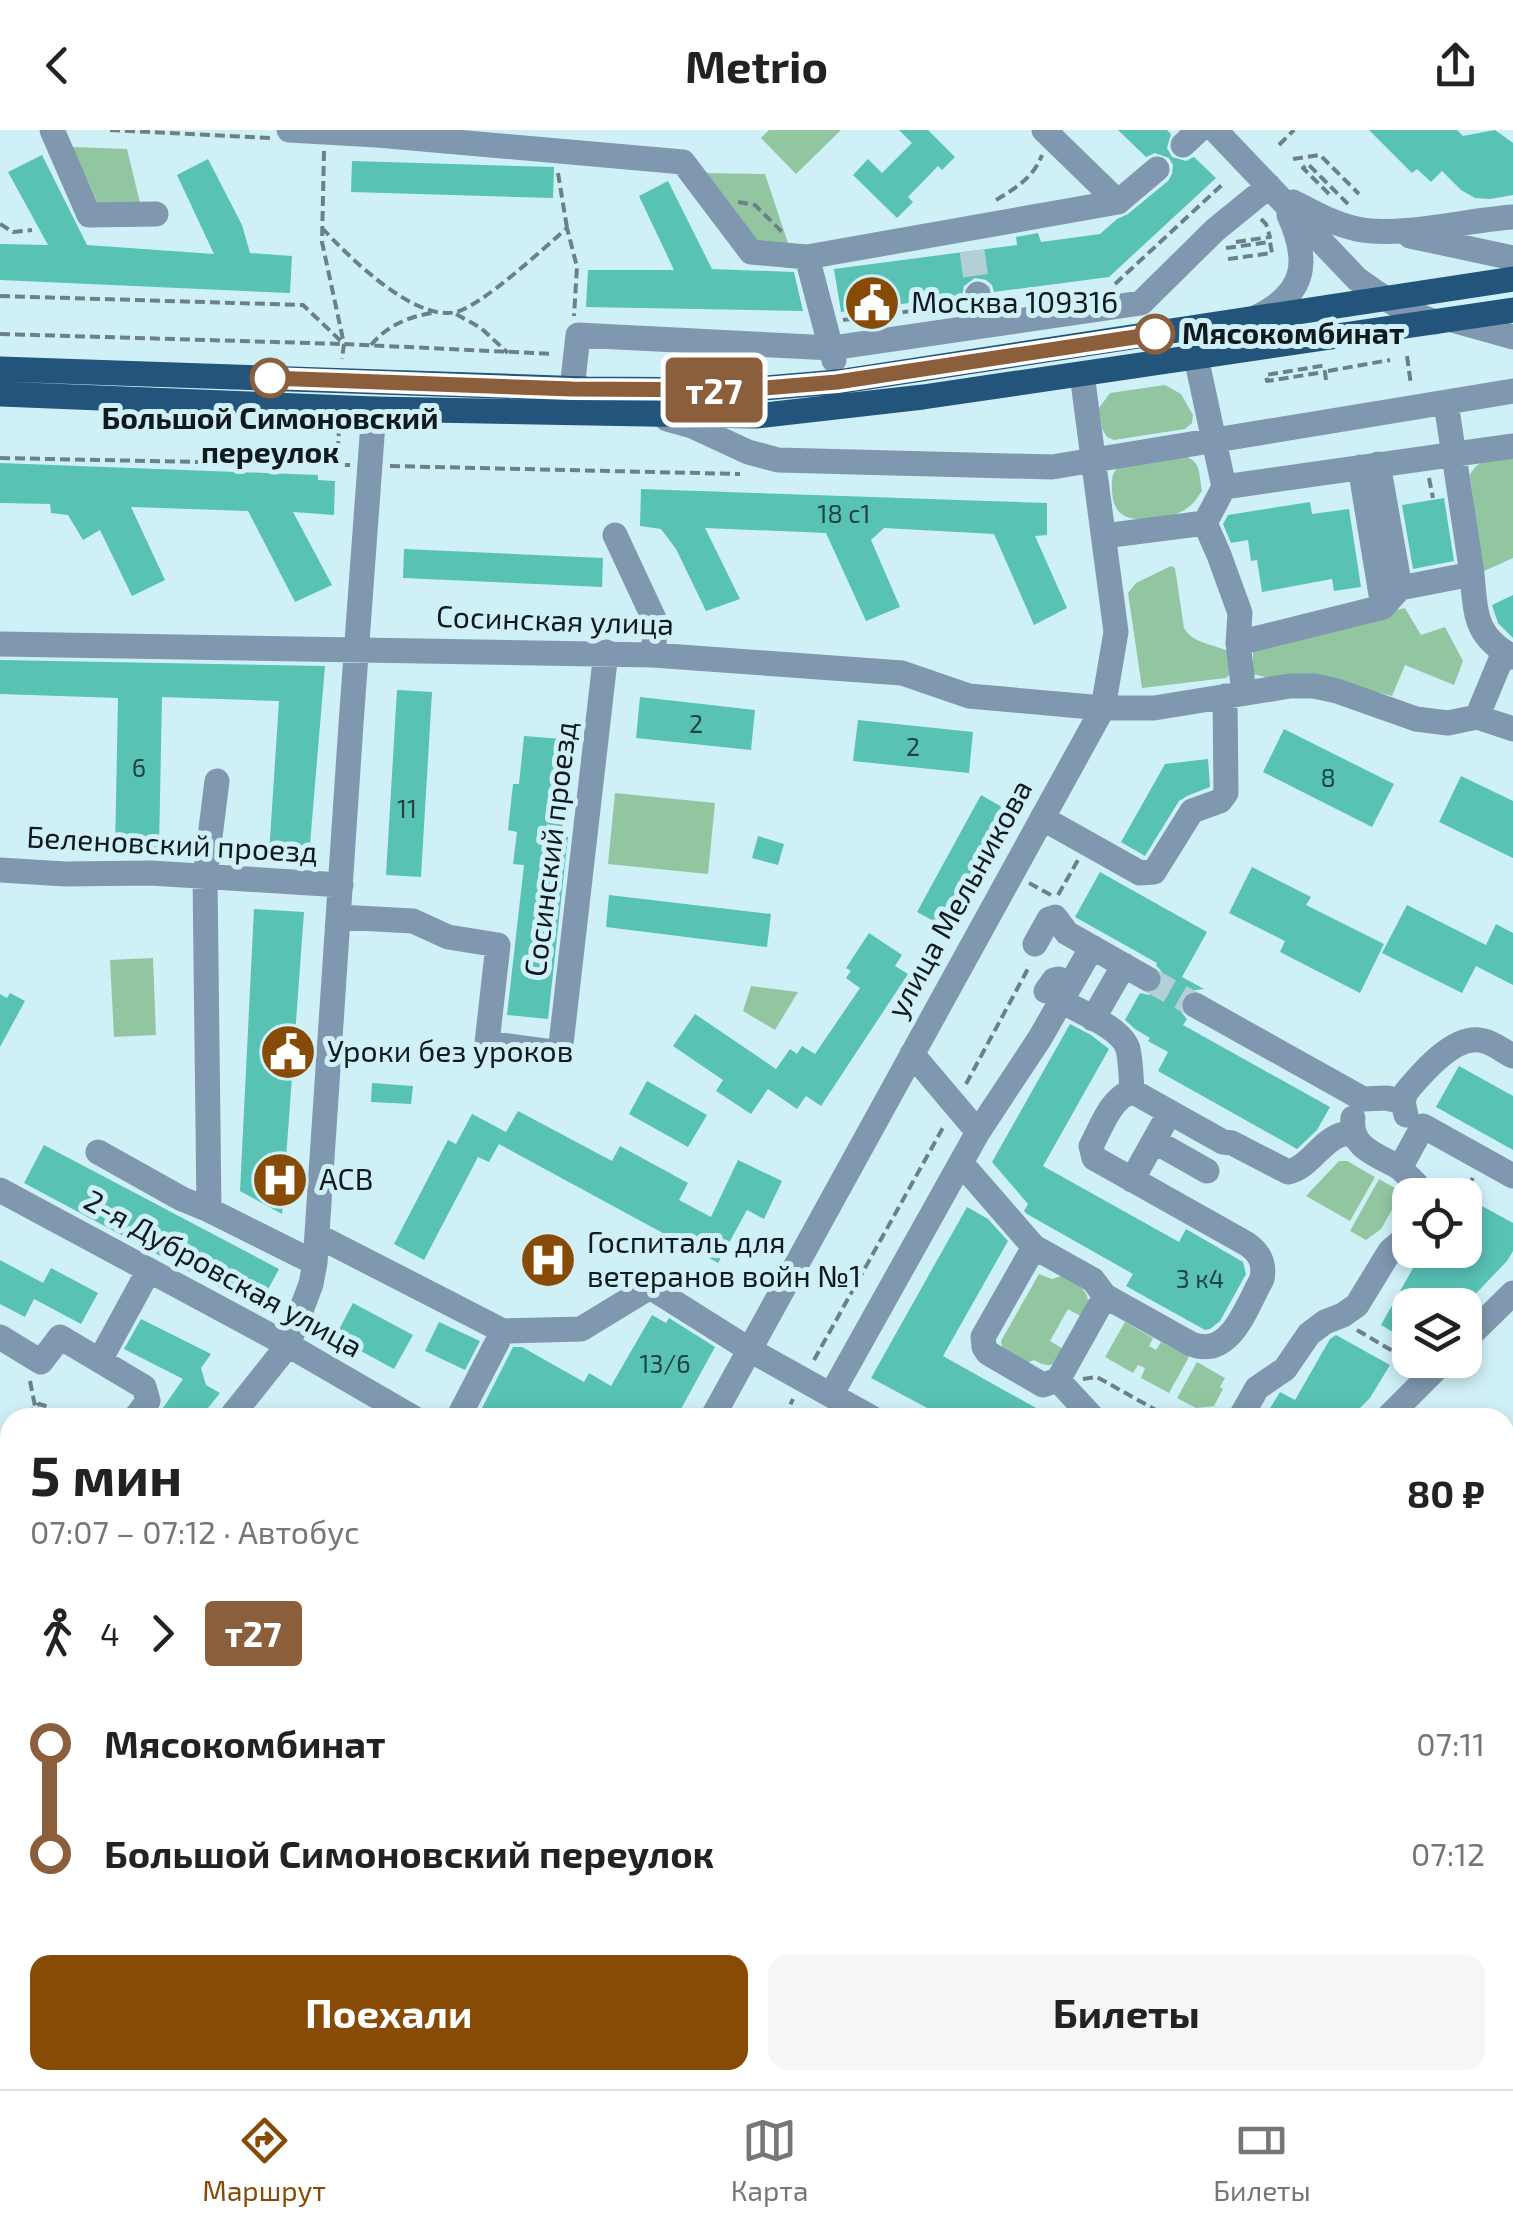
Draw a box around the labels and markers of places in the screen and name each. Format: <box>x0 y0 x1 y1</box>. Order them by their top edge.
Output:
public building icon: Москва 109316 <box>842 273 902 333</box>
place label: Москва 109316 <box>911 283 1118 319</box>
place label: Мясокомбинат <box>1182 314 1404 350</box>
marker: Мясокомбинат <box>1136 315 1174 353</box>
marker: Большой Симоновский переулок <box>251 359 289 397</box>
place label: Большой Симоновский переулок <box>102 399 438 470</box>
public building icon: Уроки без уроков <box>258 1022 318 1082</box>
place label: Уроки без уроков <box>327 1032 573 1069</box>
hospital icon: АСВ <box>250 1150 310 1210</box>
place label: АСВ <box>319 1160 373 1196</box>
place label: Госпиталь для ветеранов войн №1 <box>587 1223 861 1293</box>
hospital icon: Госпиталь для ветеранов войн №1 <box>518 1230 578 1290</box>

